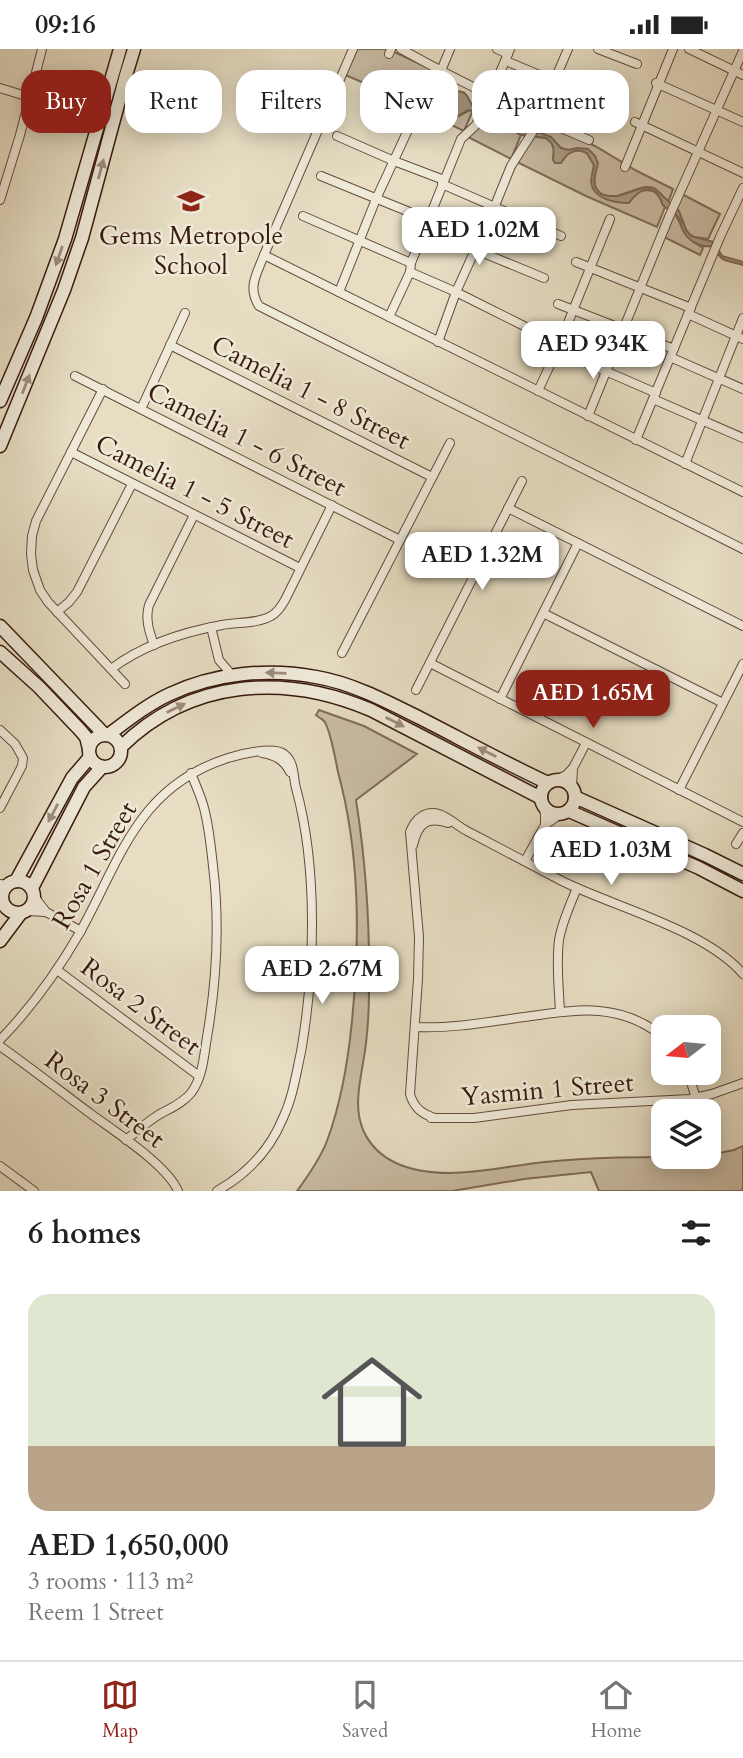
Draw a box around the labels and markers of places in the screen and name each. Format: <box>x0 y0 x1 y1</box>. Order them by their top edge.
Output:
school or university icon: Gems Metropole School <box>176 186 206 216</box>
pin: AED 1.02M <box>399 207 559 267</box>
place label: Gems Metropole School <box>99 218 283 283</box>
pin: AED 934K <box>521 321 665 381</box>
pin: AED 1.32M <box>402 533 562 592</box>
pin: AED 1.65M <box>513 671 673 730</box>
pin: AED 1.03M <box>531 827 691 887</box>
pin: AED 2.67M <box>242 947 402 1006</box>

